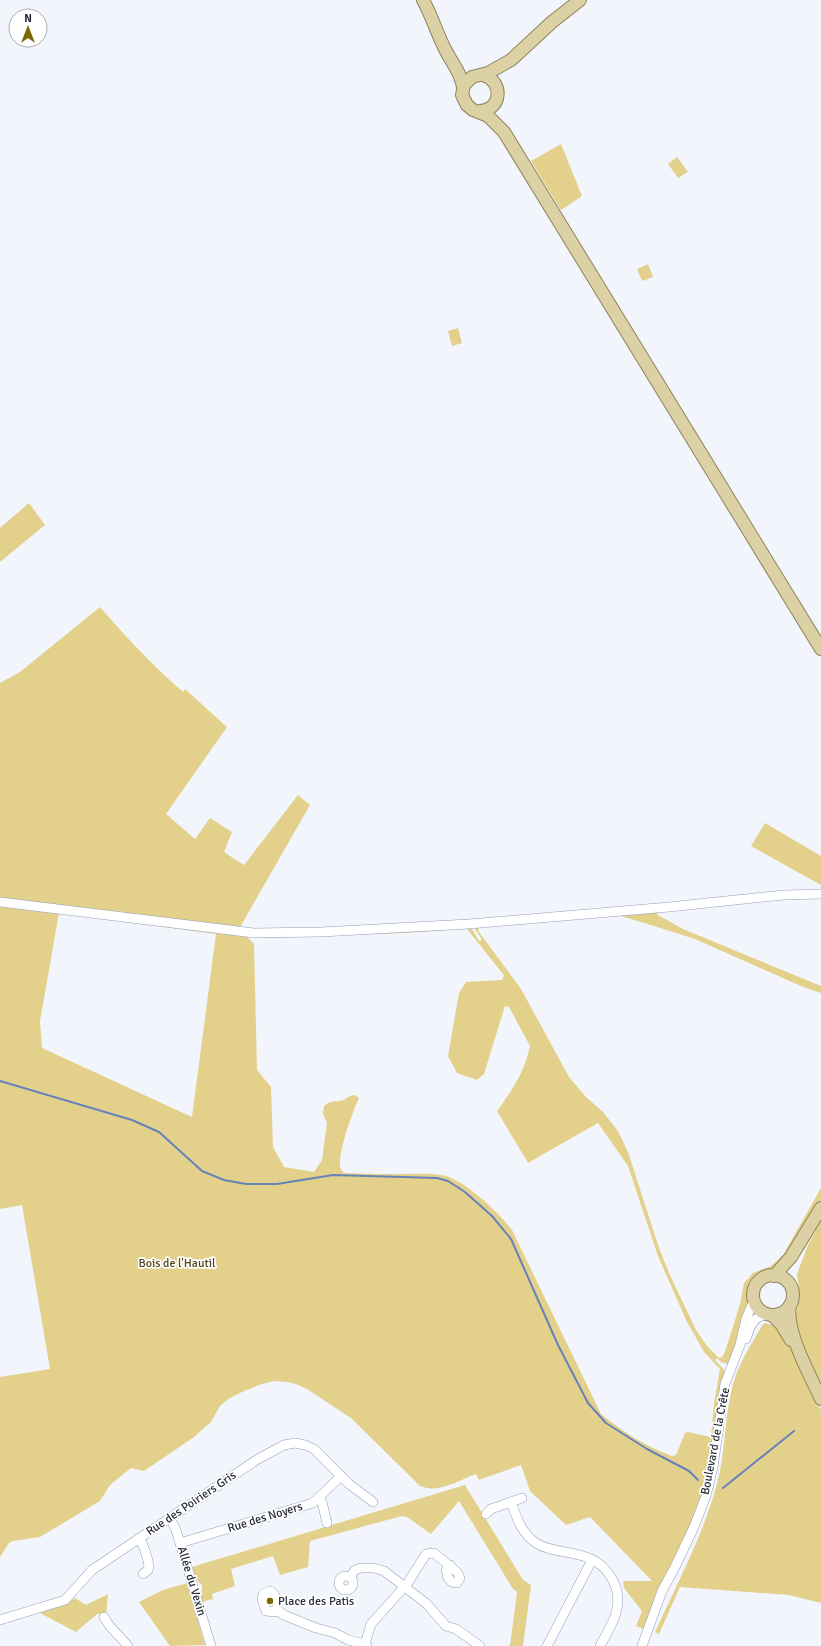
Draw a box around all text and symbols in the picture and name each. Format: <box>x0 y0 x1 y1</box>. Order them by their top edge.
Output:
north arrow <box>8 8 48 48</box>
text: N <box>24 12 32 25</box>
park label: Bois de l'Hautil <box>138 1256 216 1271</box>
street label: Boulevard de la Crête <box>698 1386 733 1496</box>
street label: Rue des Poiriers Gris <box>143 1468 239 1539</box>
street label: Rue des Noyers <box>226 1499 305 1536</box>
street label: Allée du Vexin <box>174 1545 209 1618</box>
place label: Place des Patis <box>278 1594 354 1609</box>
marker: Place des Patis <box>265 1596 275 1606</box>

